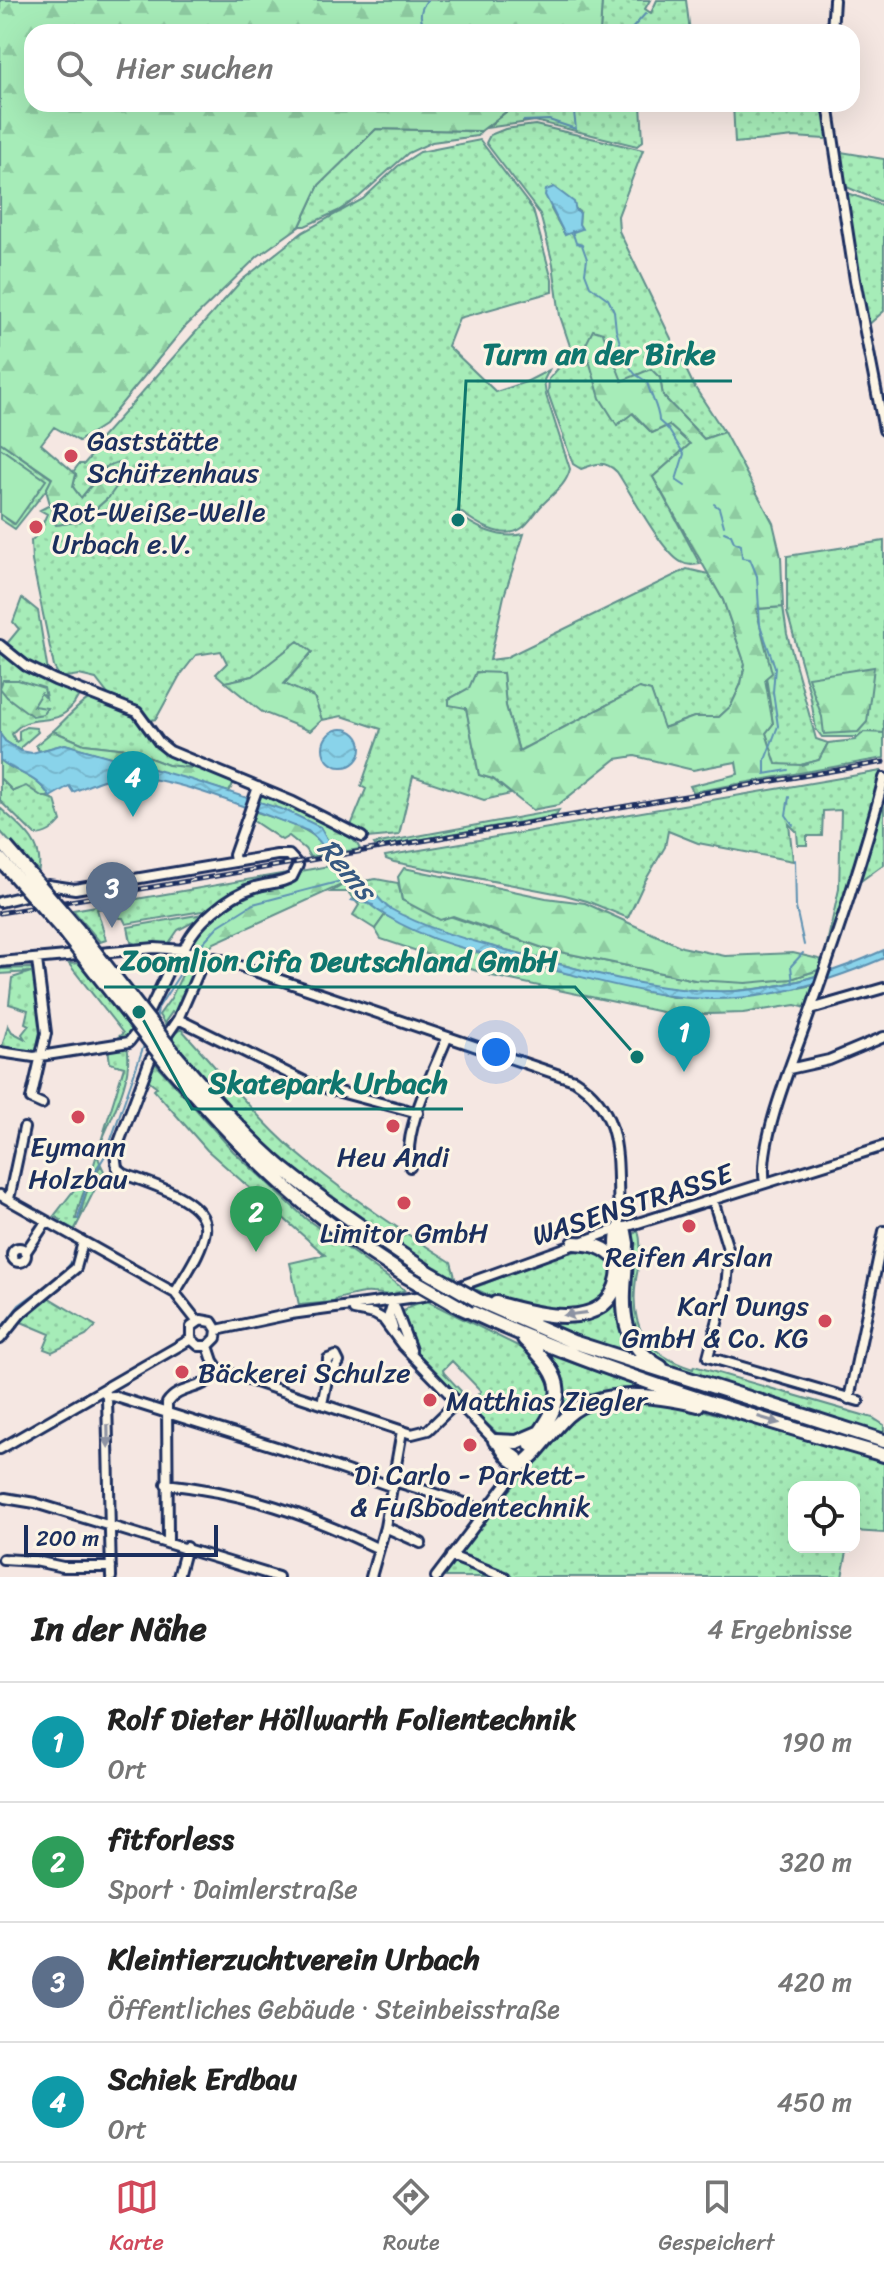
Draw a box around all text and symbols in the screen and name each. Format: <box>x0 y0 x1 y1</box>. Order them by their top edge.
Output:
search box <box>24 24 860 112</box>
text: Hier suchen <box>116 41 273 95</box>
icon: search <box>52 46 96 90</box>
callout: Turm an der Birke <box>466 327 732 381</box>
text: Turm an der Birke <box>482 327 716 381</box>
place label: Gaststätte Schützenhaus <box>87 416 259 497</box>
marker: Gaststätte Schützenhaus <box>62 447 80 465</box>
place label: Rot-Weiße-Welle Urbach e.V. <box>52 487 265 568</box>
marker: Rot-Weiße-Welle Urbach e.V. <box>27 518 45 536</box>
pin: 4 <box>107 751 159 817</box>
water label: Rems <box>304 825 393 916</box>
pin: 3 <box>86 862 138 928</box>
callout: Zoomlion Cifa Deutschland GmbH <box>104 933 575 987</box>
text: Zoomlion Cifa Deutschland GmbH <box>119 934 559 988</box>
pin: 1 <box>658 1006 710 1072</box>
your location <box>476 1032 516 1072</box>
callout: Skatepark Urbach <box>192 1055 463 1109</box>
text: Skatepark Urbach <box>207 1056 448 1110</box>
marker: Eymann Holzbau <box>69 1108 87 1126</box>
marker: Heu Andi <box>384 1117 402 1135</box>
place label: Eymann Holzbau <box>28 1122 128 1203</box>
place label: Heu Andi <box>337 1132 450 1181</box>
street label: WASENSTRASSE <box>525 1148 740 1260</box>
pin: 2 <box>230 1186 282 1252</box>
marker: Limitor GmbH <box>395 1194 413 1212</box>
place label: Limitor GmbH <box>320 1208 488 1257</box>
marker: Reifen Arslan <box>680 1217 698 1235</box>
place label: Reifen Arslan <box>605 1232 773 1281</box>
place label: Karl Dungs GmbH & Co. KG <box>622 1281 809 1362</box>
one-way arrow <box>562 1308 587 1321</box>
marker: Karl Dungs GmbH & Co. KG <box>816 1312 834 1330</box>
place label: Bäckerei Schulze <box>198 1348 411 1397</box>
marker: Bäckerei Schulze <box>173 1363 191 1381</box>
place label: Matthias Ziegler <box>446 1376 649 1425</box>
marker: Matthias Ziegler <box>421 1391 439 1409</box>
one-way arrow <box>757 1415 781 1427</box>
one-way arrow <box>102 1424 114 1449</box>
marker: Di Carlo - Parkett- & Fußbodentechnik <box>461 1436 479 1454</box>
place label: Di Carlo - Parkett- & Fußbodentechnik <box>350 1450 590 1531</box>
map controls <box>788 1481 860 1553</box>
button: locate <box>788 1481 860 1553</box>
text: 200 m <box>36 1519 99 1558</box>
scale bar <box>24 1521 218 1557</box>
text: In der Nähe <box>32 1599 207 1659</box>
text: 4 Ergebnisse <box>707 1606 852 1652</box>
text: Rolf Dieter Höllwarth Folientechnik <box>108 1692 576 1746</box>
text: 1 <box>52 1719 64 1765</box>
text: 190 m <box>782 1719 852 1765</box>
text: Ort <box>108 1746 147 1792</box>
text: fitforless <box>108 1812 234 1866</box>
text: 2 <box>50 1839 66 1885</box>
text: 320 m <box>780 1839 852 1885</box>
text: Sport · Daimlerstraße <box>108 1866 358 1912</box>
text: Kleintierzuchtverein Urbach <box>108 1932 480 1986</box>
text: 3 <box>51 1959 65 2005</box>
text: 420 m <box>778 1959 852 2005</box>
text: Öffentliches Gebäude · Steinbeisstraße <box>108 1986 560 2032</box>
text: Schiek Erdbau <box>108 2052 297 2106</box>
text: 4 <box>50 2079 66 2125</box>
text: 450 m <box>777 2079 852 2125</box>
text: Ort <box>108 2106 147 2152</box>
tab: Karte <box>110 2175 164 2262</box>
tab: Route <box>383 2175 440 2262</box>
tab: Gespeichert <box>659 2175 774 2262</box>

